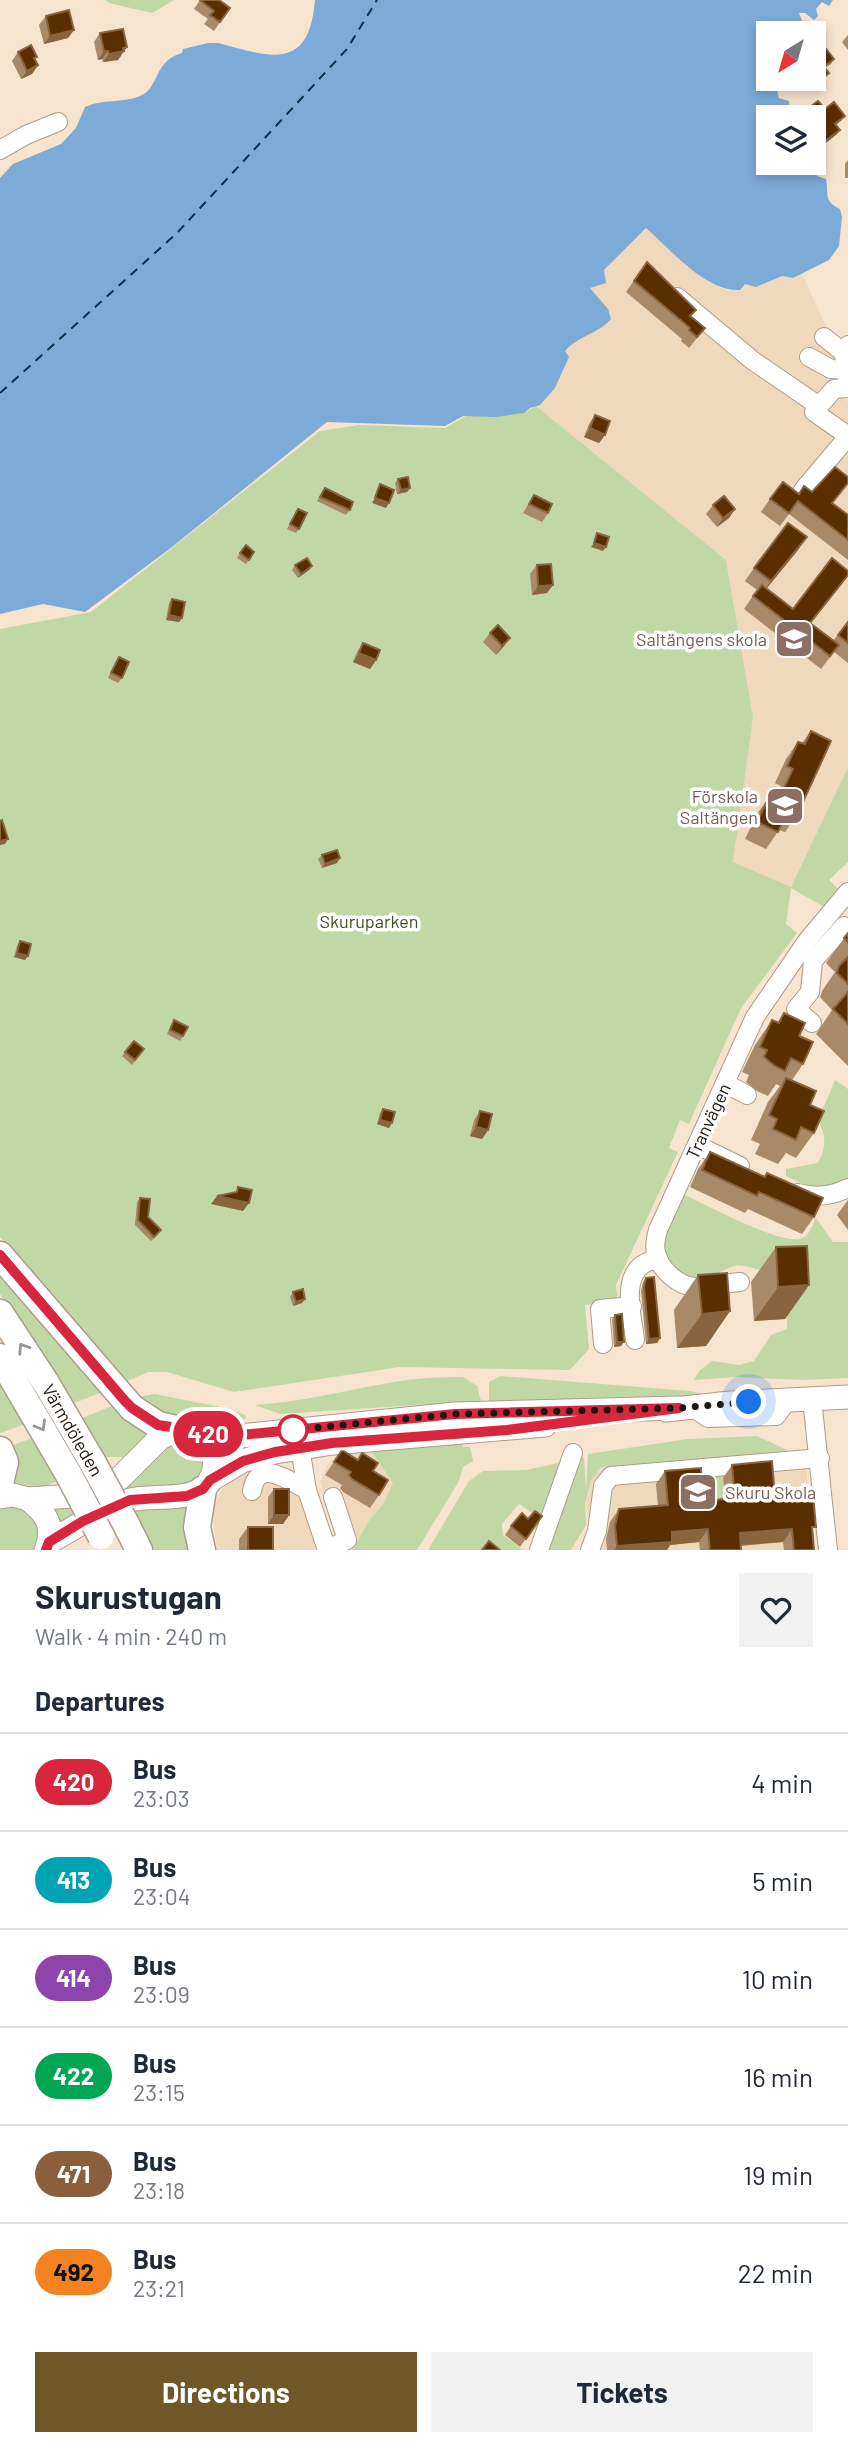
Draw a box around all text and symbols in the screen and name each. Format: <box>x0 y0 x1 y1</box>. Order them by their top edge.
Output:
north arrow <box>756 21 826 91</box>
map controls <box>756 21 826 175</box>
button: layers <box>756 105 826 175</box>
school or university icon: Saltängens skola <box>773 618 815 660</box>
place label: Saltängens skola <box>636 628 767 650</box>
place label: Förskola Saltängen <box>680 785 758 828</box>
school or university icon: Förskola Saltängen <box>764 785 806 827</box>
park label: Skuruparken <box>319 910 419 932</box>
street label: Tranvägen <box>681 1080 735 1162</box>
one-way arrow <box>18 1343 31 1356</box>
street label: Värmdöleden <box>38 1380 108 1480</box>
your location <box>731 1384 766 1419</box>
line badge: 420 <box>168 1411 248 1457</box>
unlabelled marker <box>278 1415 308 1445</box>
one-way arrow <box>33 1418 46 1431</box>
text: 420 <box>187 1419 229 1448</box>
school or university icon: Skuru Skola <box>677 1471 719 1513</box>
place label: Skuru Skola <box>725 1481 816 1503</box>
button: heart <box>739 1573 813 1647</box>
text: Skurustugan <box>35 1576 222 1616</box>
text: Walk · 4 min · 240 m <box>35 1622 227 1650</box>
text: Departures <box>35 1685 165 1716</box>
text: Bus <box>133 1753 176 1784</box>
text: 420 <box>53 1767 94 1796</box>
text: 4 min <box>751 1767 813 1798</box>
text: 23:03 <box>133 1784 190 1812</box>
text: Bus <box>133 1851 176 1882</box>
text: 413 <box>57 1865 90 1894</box>
text: 5 min <box>752 1865 813 1896</box>
text: 23:04 <box>133 1882 191 1910</box>
text: Bus <box>133 1949 176 1980</box>
text: 414 <box>56 1963 91 1992</box>
text: 10 min <box>742 1963 813 1994</box>
text: 23:09 <box>133 1980 190 2008</box>
text: Bus <box>133 2047 176 2078</box>
text: 422 <box>53 2061 94 2090</box>
text: 16 min <box>743 2061 813 2092</box>
text: 23:15 <box>133 2078 185 2106</box>
text: Bus <box>133 2145 176 2176</box>
text: 471 <box>57 2159 90 2188</box>
text: 19 min <box>743 2159 813 2190</box>
text: 23:18 <box>133 2176 185 2204</box>
text: Bus <box>133 2243 176 2274</box>
text: 492 <box>53 2257 94 2286</box>
text: 22 min <box>738 2257 813 2288</box>
text: 23:21 <box>133 2274 185 2302</box>
button: Directions <box>35 2352 417 2432</box>
button: Tickets <box>431 2352 813 2432</box>

